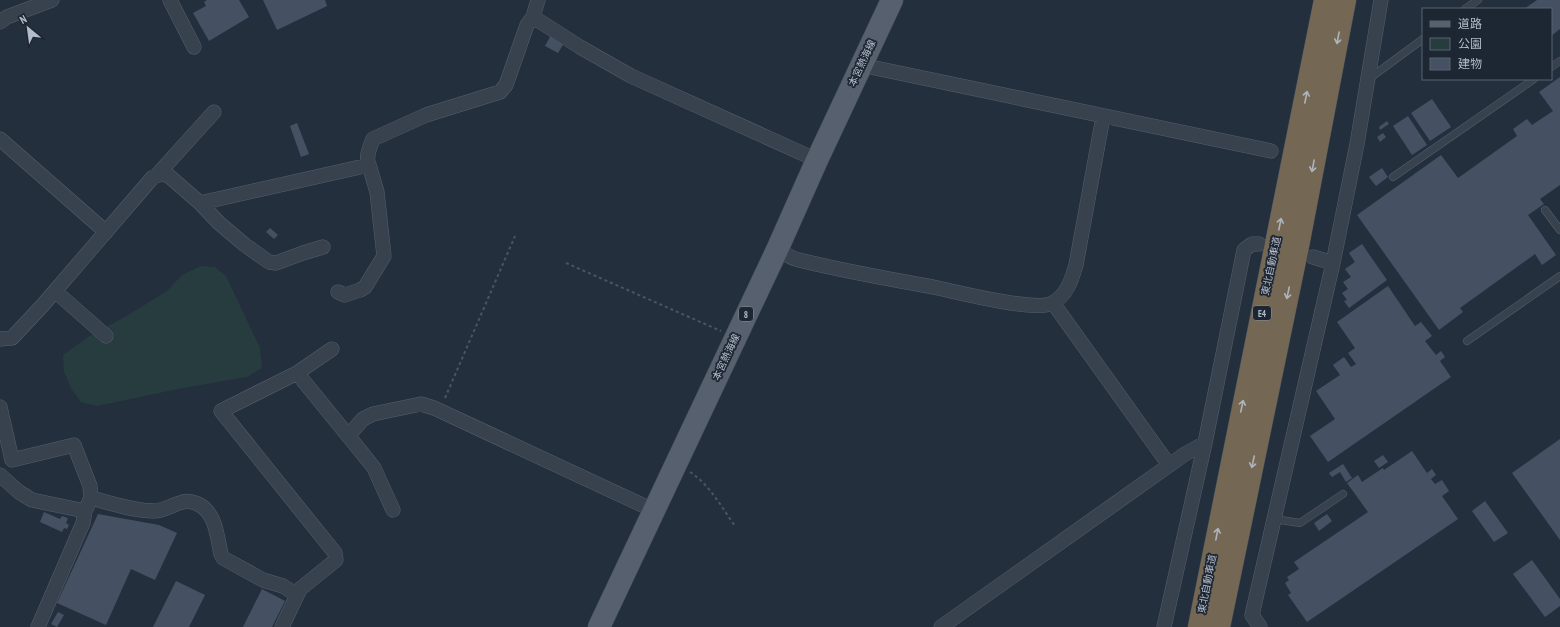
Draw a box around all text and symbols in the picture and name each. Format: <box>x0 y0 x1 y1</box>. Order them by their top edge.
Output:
north arrow <box>8 8 48 48</box>
legend <box>1422 8 1552 80</box>
text: N <box>17 12 29 27</box>
text: 道路 <box>1458 16 1482 31</box>
one-way arrow <box>1334 31 1342 44</box>
text: 公園 <box>1458 36 1482 51</box>
street label: 本宮熱海線 <box>846 38 878 88</box>
text: 建物 <box>1458 56 1482 71</box>
one-way arrow <box>1302 91 1310 104</box>
one-way arrow <box>1309 159 1317 172</box>
one-way arrow <box>1276 218 1284 231</box>
street label: 東北自動車道 <box>1258 235 1284 297</box>
one-way arrow <box>1283 287 1291 300</box>
road number: E4 <box>1253 306 1271 320</box>
road number: 8 <box>739 307 753 321</box>
street label: 本宮熱海線 <box>710 332 742 382</box>
one-way arrow <box>1239 400 1247 413</box>
one-way arrow <box>1249 455 1257 468</box>
one-way arrow <box>1213 528 1221 541</box>
street label: 東北自動車道 <box>1195 553 1219 615</box>

